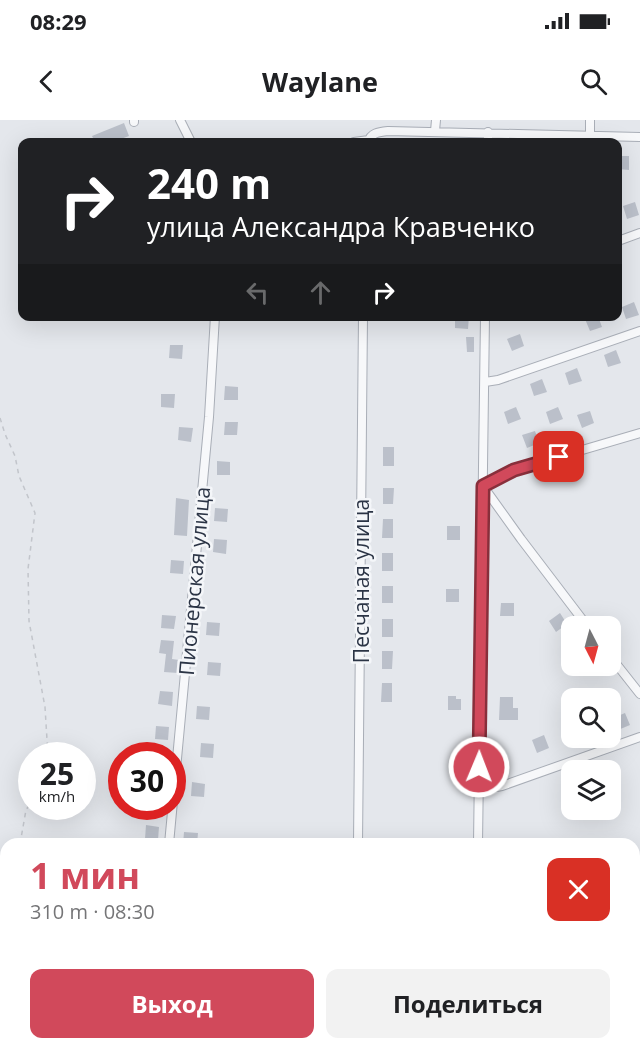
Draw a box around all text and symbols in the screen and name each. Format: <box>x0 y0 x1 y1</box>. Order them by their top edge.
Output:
text: 08:29 <box>30 6 87 36</box>
text: Waylane <box>262 63 378 100</box>
icon: back <box>30 65 63 98</box>
icon: search <box>577 65 610 98</box>
text: 240 m <box>147 154 271 211</box>
icon: right <box>48 162 126 240</box>
text: улица Александра Кравченко <box>147 208 535 245</box>
icon: left <box>241 276 274 309</box>
icon: ahead <box>304 276 337 309</box>
icon: right <box>367 276 400 309</box>
pin <box>533 431 584 482</box>
icon: arrive <box>542 440 575 473</box>
street label: Пионерская улица <box>172 485 216 677</box>
street label: Песчаная улица <box>347 499 375 663</box>
north arrow <box>561 616 621 676</box>
map controls <box>561 616 621 820</box>
button: search <box>561 688 621 748</box>
position arrow <box>447 735 511 799</box>
speed limit sign: 30 <box>108 742 186 820</box>
text: 25 <box>40 753 74 794</box>
button: layers <box>561 760 621 820</box>
text: km/h <box>39 786 75 806</box>
text: 1 мин <box>30 851 140 900</box>
button: close <box>547 858 610 921</box>
text: 310 m · 08:30 <box>30 898 155 925</box>
button: Выход <box>30 969 314 1038</box>
button: Поделиться <box>326 969 610 1038</box>

